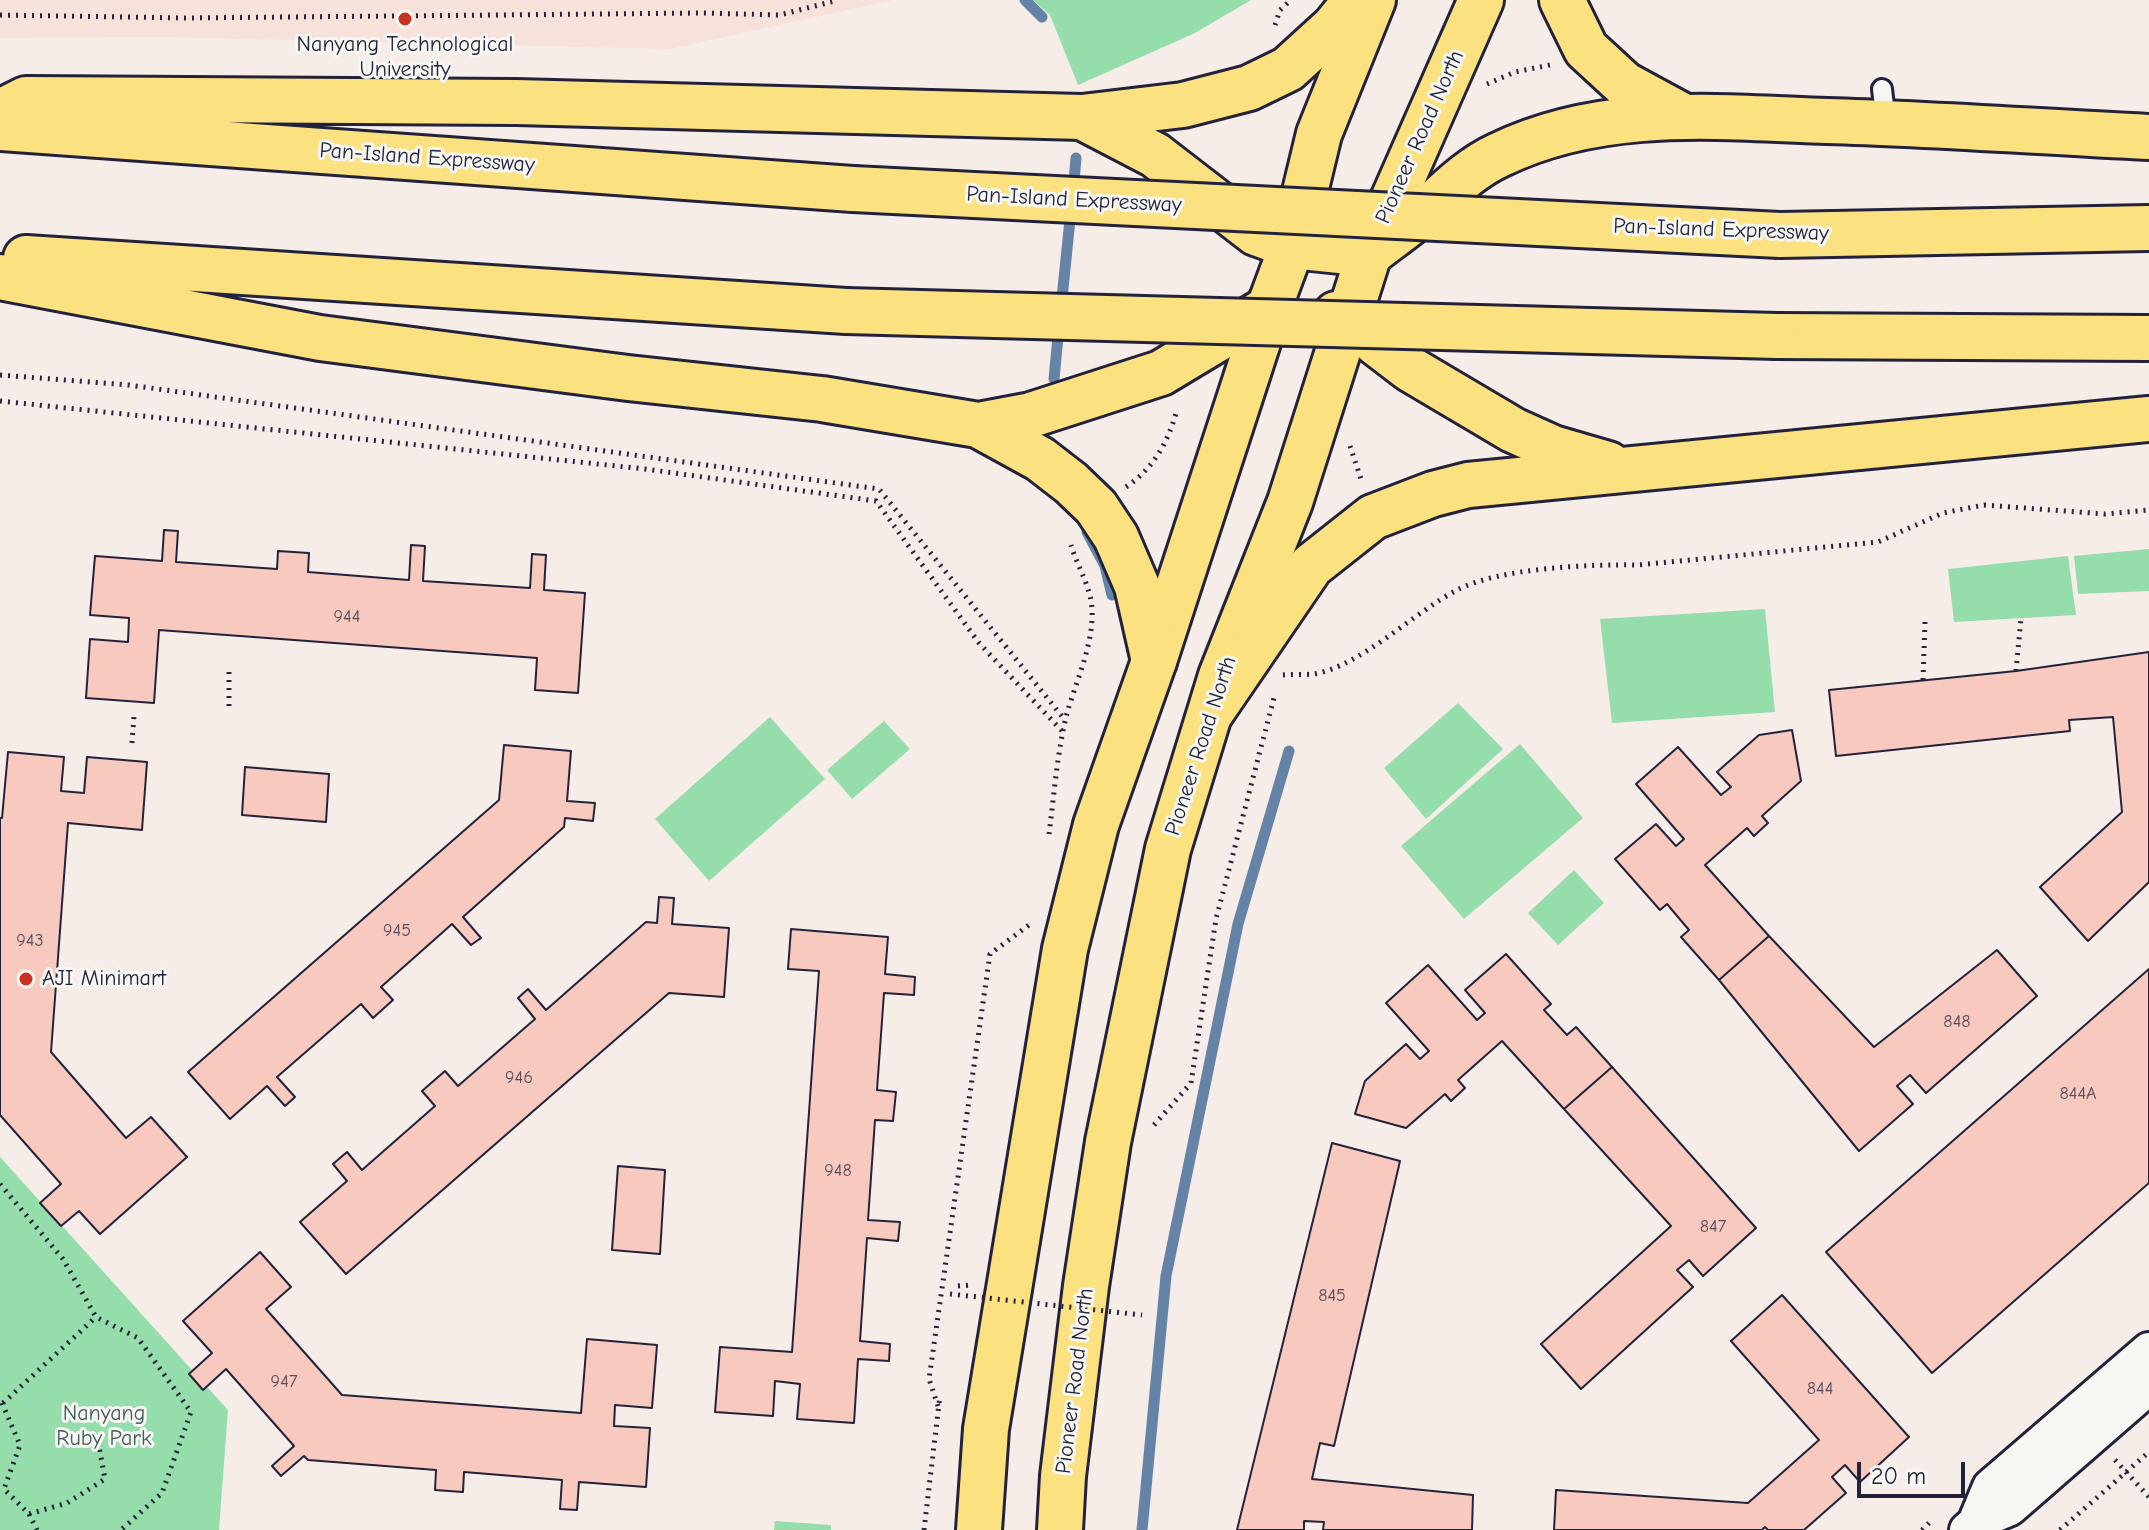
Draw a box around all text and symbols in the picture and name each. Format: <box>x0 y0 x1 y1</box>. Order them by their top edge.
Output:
marker: Nanyang Technological University <box>396 10 414 28</box>
place label: Nanyang Technological University <box>297 32 513 84</box>
street label: Pioneer Road North <box>1370 46 1470 228</box>
street label: Pan-Island Expressway <box>318 137 536 179</box>
street label: Pan-Island Expressway <box>966 181 1182 219</box>
street label: Pan-Island Expressway <box>1613 213 1829 247</box>
house number: 944 <box>334 606 360 628</box>
street label: Pioneer Road North <box>1160 653 1242 839</box>
house number: 945 <box>383 920 411 942</box>
house number: 943 <box>16 930 44 952</box>
place label: AJI Minimart <box>42 966 166 992</box>
marker: AJI Minimart <box>17 970 35 988</box>
house number: 848 <box>1943 1011 1971 1033</box>
house number: 946 <box>505 1067 533 1089</box>
house number: 844A <box>2059 1083 2097 1105</box>
house number: 948 <box>824 1160 852 1182</box>
house number: 847 <box>1700 1216 1726 1238</box>
house number: 845 <box>1318 1285 1346 1307</box>
street label: Pioneer Road North <box>1051 1287 1099 1475</box>
house number: 947 <box>271 1371 297 1393</box>
house number: 844 <box>1807 1378 1833 1400</box>
park label: Nanyang Ruby Park <box>56 1401 152 1452</box>
scale bar <box>1861 1446 1969 1496</box>
text: 20 m <box>1871 1462 1926 1490</box>

